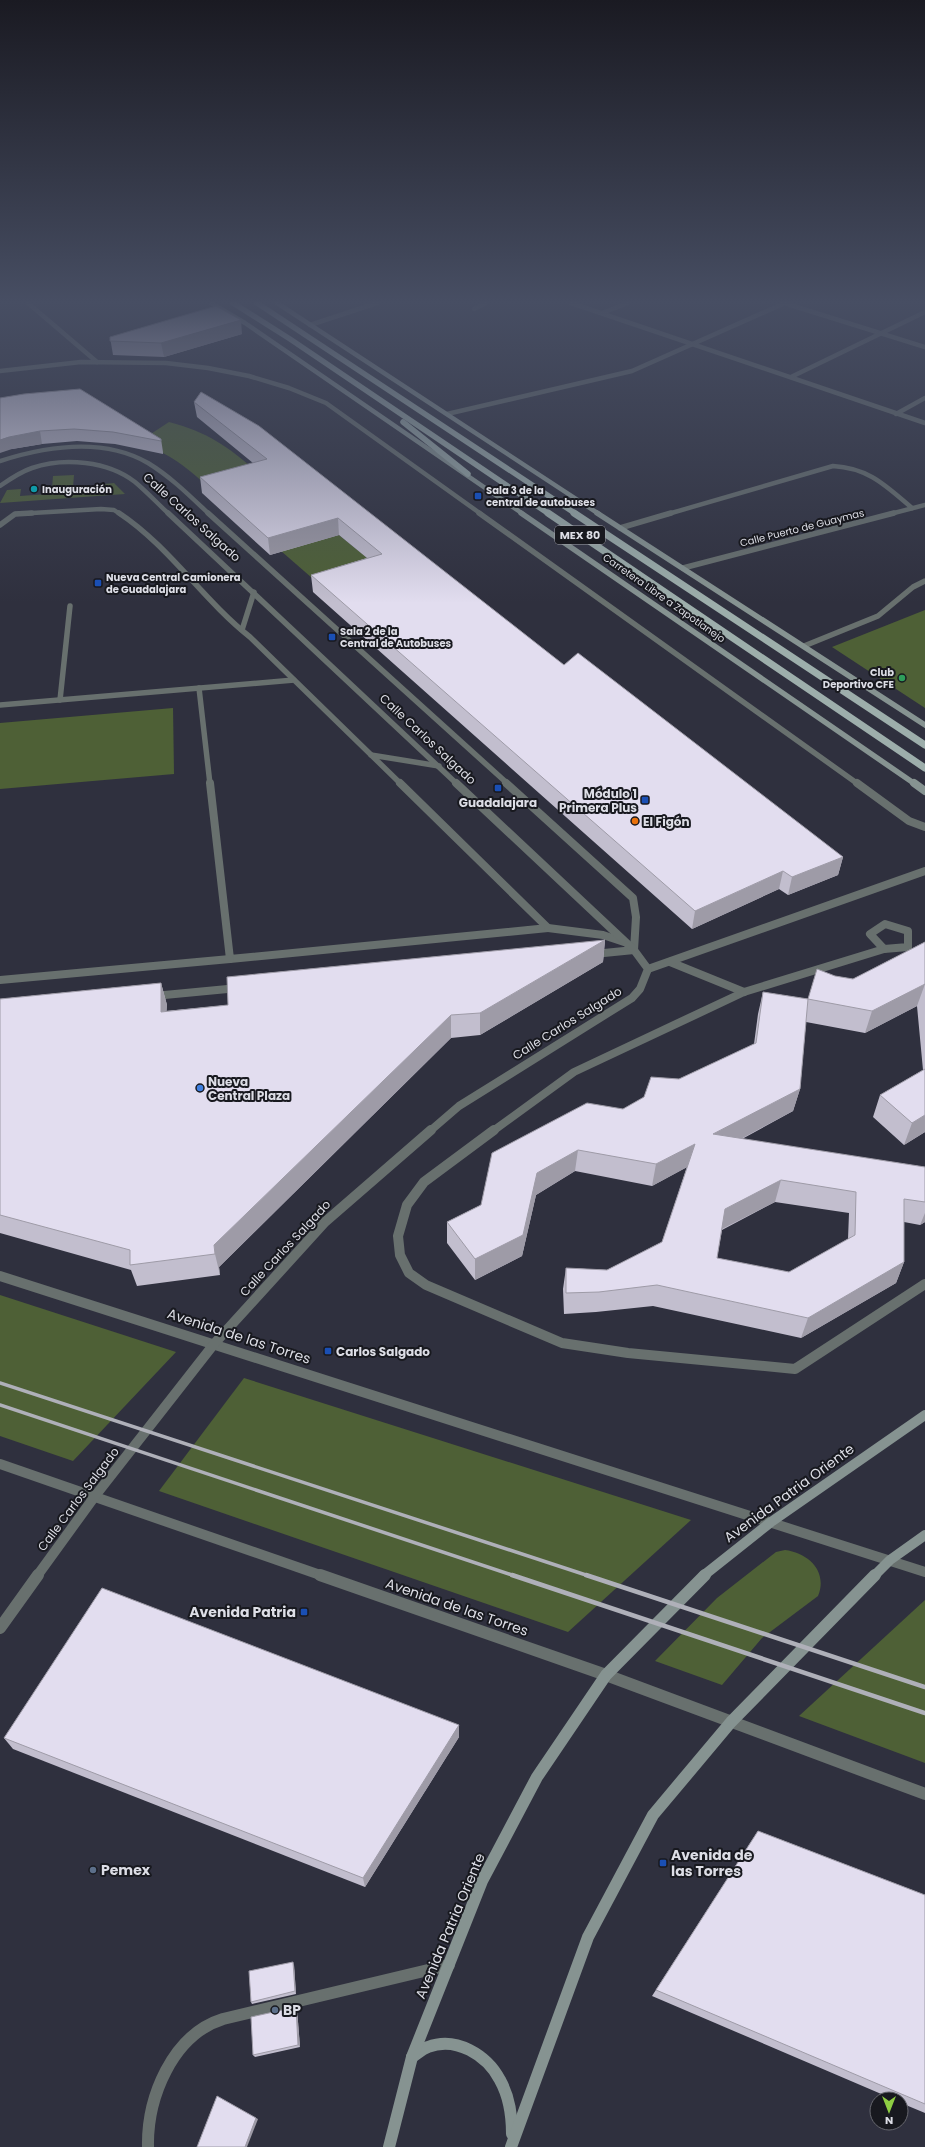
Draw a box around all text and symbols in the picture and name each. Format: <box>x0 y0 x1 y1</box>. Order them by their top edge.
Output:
street label: Calle Carlos Salgado <box>139 469 245 566</box>
place label: Inauguración <box>42 482 112 497</box>
place label: Sala 3 de la central de autobuses <box>486 483 595 510</box>
marker: Inauguración <box>29 484 39 494</box>
marker: Sala 3 de la central de autobuses <box>473 491 483 501</box>
street label: Calle Puerto de Guaymas <box>738 505 866 551</box>
road number: MEX 80 <box>555 526 605 544</box>
street label: Carretera Libre a Zapotlanejo <box>600 550 728 646</box>
place label: Nueva Central Camionera de Guadalajara <box>106 570 241 597</box>
marker: Nueva Central Camionera de Guadalajara <box>93 578 103 588</box>
place label: Sala 2 de la Central de Autobuses <box>340 624 452 651</box>
marker: Sala 2 de la Central de Autobuses <box>327 632 337 642</box>
place label: Club Deportivo CFE <box>823 665 894 692</box>
marker: Club Deportivo CFE <box>897 673 907 683</box>
street label: Calle Carlos Salgado <box>376 690 480 788</box>
marker: Guadalajara <box>493 783 503 793</box>
place label: Módulo 1 Primera Plus <box>559 785 637 816</box>
place label: Guadalajara <box>459 794 537 811</box>
marker: Módulo 1 Primera Plus <box>640 795 650 805</box>
place label: El Figón <box>643 813 690 830</box>
marker: El Figón <box>630 816 640 826</box>
street label: Calle Carlos Salgado <box>509 982 625 1064</box>
place label: Nueva Central Plaza <box>208 1073 290 1104</box>
marker: Nueva Central Plaza <box>195 1083 205 1093</box>
street label: Calle Carlos Salgado <box>236 1196 334 1300</box>
street label: Avenida de las Torres <box>165 1303 313 1369</box>
place label: Carlos Salgado <box>336 1343 430 1360</box>
marker: Carlos Salgado <box>323 1346 333 1356</box>
street label: Avenida Patria Oriente <box>720 1439 859 1547</box>
street label: Calle Carlos Salgado <box>33 1443 123 1554</box>
street label: Avenida de las Torres <box>383 1573 531 1641</box>
place label: Avenida Patria <box>189 1602 296 1622</box>
marker: Avenida Patria <box>299 1607 309 1617</box>
place label: Avenida de las Torres <box>671 1845 753 1881</box>
street label: Avenida Patria Oriente <box>410 1850 490 2002</box>
marker: Avenida de las Torres <box>658 1858 668 1868</box>
place label: Pemex <box>101 1860 151 1880</box>
marker: Pemex <box>88 1865 98 1875</box>
place label: BP <box>283 2000 301 2020</box>
marker: BP <box>270 2005 280 2015</box>
north arrow <box>869 2091 909 2131</box>
text: N <box>885 2113 893 2129</box>

